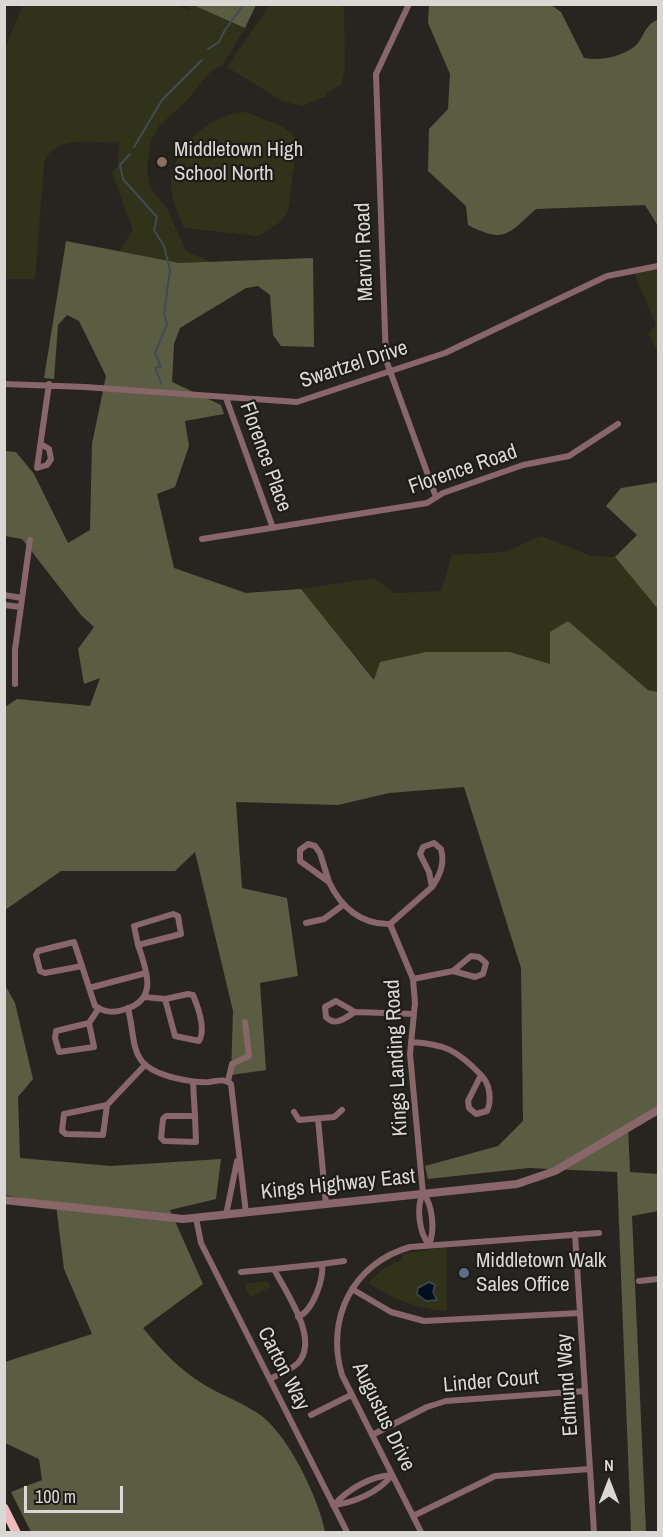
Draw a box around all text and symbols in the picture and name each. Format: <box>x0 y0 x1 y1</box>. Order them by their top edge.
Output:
place label: Middletown High School North <box>174 137 303 187</box>
marker: Middletown High School North <box>155 155 169 169</box>
street label: Marvin Road <box>351 202 379 302</box>
street label: Swartzel Drive <box>297 336 411 394</box>
street label: Florence Place <box>234 399 296 515</box>
street label: Florence Road <box>406 440 520 500</box>
street label: Kings Landing Road <box>380 979 414 1137</box>
street label: Kings Highway East <box>260 1164 416 1206</box>
place label: Middletown Walk Sales Office <box>476 1248 606 1298</box>
marker: Middletown Walk Sales Office <box>457 1266 471 1280</box>
street label: Carton Way <box>251 1323 315 1415</box>
street label: Edmund Way <box>552 1333 584 1437</box>
street label: Augustus Drive <box>346 1359 420 1475</box>
street label: Linder Court <box>442 1365 540 1399</box>
north arrow <box>579 1453 639 1513</box>
text: N <box>604 1454 614 1476</box>
scale bar <box>27 1474 126 1512</box>
text: 100 m <box>35 1484 76 1509</box>

